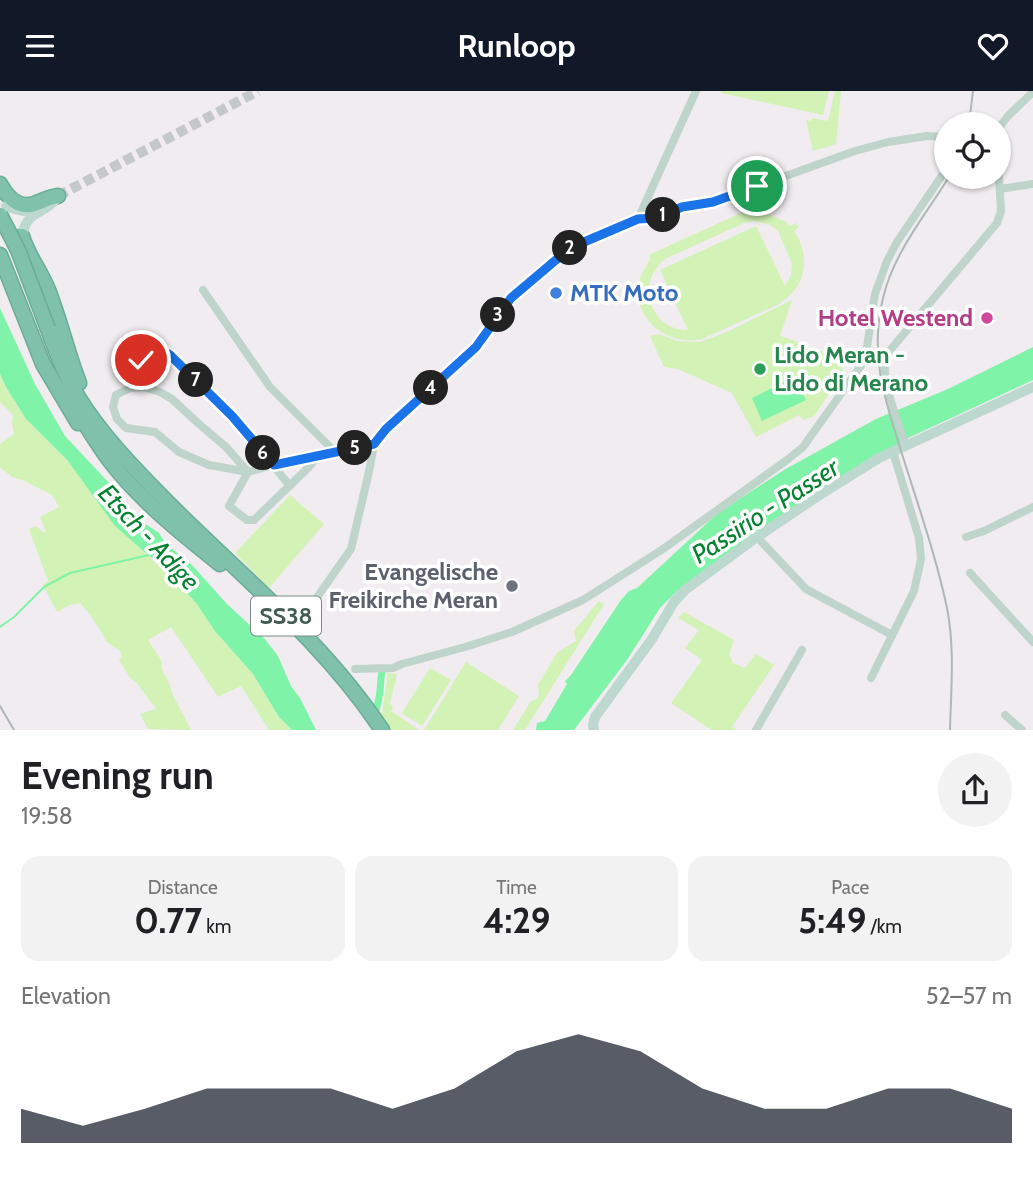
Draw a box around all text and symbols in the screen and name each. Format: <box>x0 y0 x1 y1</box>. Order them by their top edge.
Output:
text: Runloop <box>458 26 575 65</box>
icon: menu <box>21 27 59 65</box>
icon: heart <box>974 27 1012 65</box>
map controls <box>934 112 1011 189</box>
button: locate <box>934 112 1011 189</box>
pin <box>727 156 787 216</box>
icon: arrive <box>738 167 776 205</box>
pin: 1 <box>646 197 680 233</box>
text: 1 <box>659 203 666 226</box>
pin: 2 <box>552 231 588 265</box>
text: 2 <box>564 236 575 259</box>
place label: MTK Moto <box>570 278 679 307</box>
marker: MTK Moto <box>548 285 564 301</box>
pin: 3 <box>480 297 516 333</box>
text: 3 <box>492 303 503 326</box>
place label: Hotel Westend <box>818 303 973 332</box>
marker: Hotel Westend <box>979 310 995 326</box>
pin <box>111 330 171 390</box>
place label: Lido Meran - Lido di Merano <box>774 340 928 397</box>
icon: check <box>122 341 160 379</box>
marker: Lido Meran - Lido di Merano <box>752 361 768 377</box>
pin: 7 <box>178 363 214 397</box>
text: 7 <box>191 368 200 391</box>
pin: 4 <box>414 371 448 405</box>
text: 4 <box>425 376 436 399</box>
pin: 5 <box>338 431 372 465</box>
pin: 6 <box>246 435 280 471</box>
text: 5 <box>349 436 360 459</box>
text: 6 <box>257 441 268 464</box>
water label: Passirio - Passer <box>685 451 846 570</box>
water label: Etsch - Adige <box>92 477 206 597</box>
place label: Evangelische Freikirche Meran <box>328 557 498 614</box>
marker: Evangelische Freikirche Meran <box>504 578 520 594</box>
road number: SS38 <box>251 596 321 635</box>
text: Evening run <box>21 752 214 799</box>
button: share <box>938 753 1012 827</box>
text: 19:58 <box>21 802 73 830</box>
text: Distance <box>148 876 218 899</box>
text: Time <box>496 876 537 899</box>
text: Pace <box>831 876 869 899</box>
text: 0.77 <box>134 899 202 942</box>
text: 4:29 <box>483 899 550 942</box>
text: 5:49 <box>798 899 866 942</box>
text: km <box>202 915 231 938</box>
text: /km <box>866 915 902 938</box>
text: Elevation <box>21 982 111 1010</box>
text: 52–57 m <box>926 982 1012 1010</box>

